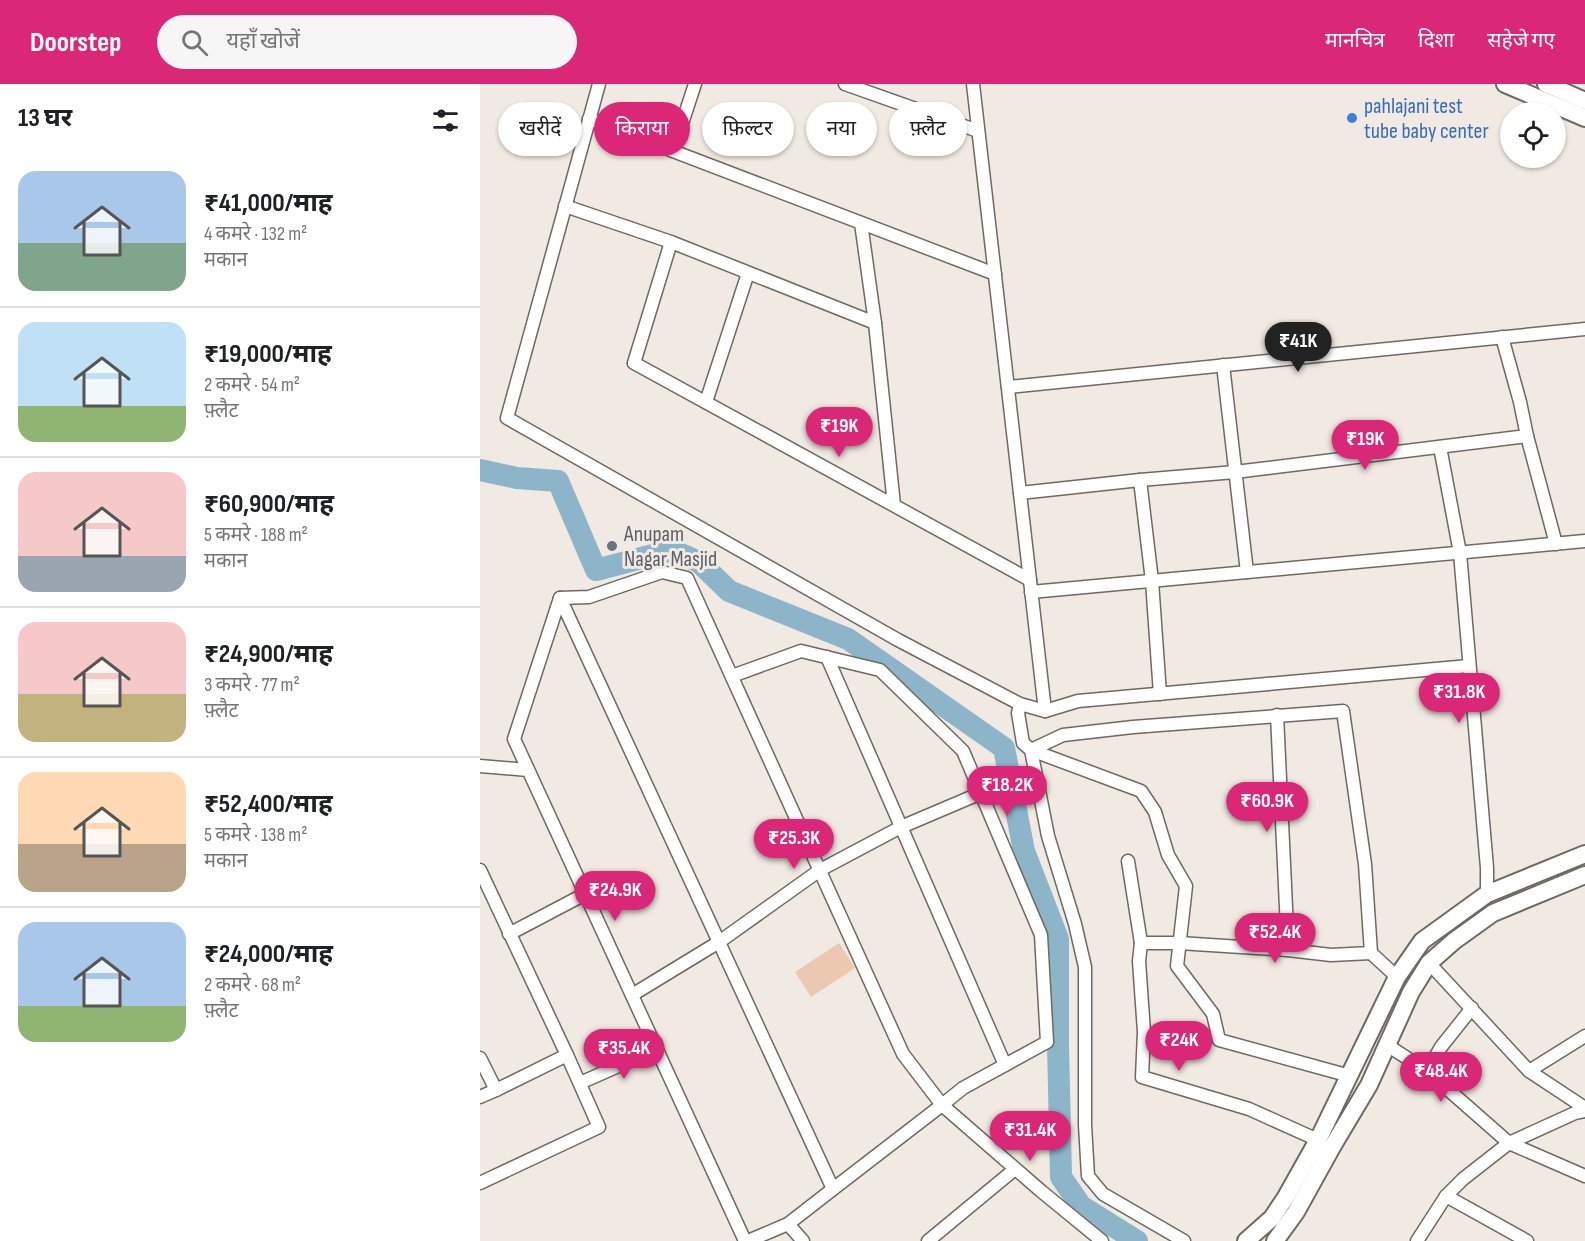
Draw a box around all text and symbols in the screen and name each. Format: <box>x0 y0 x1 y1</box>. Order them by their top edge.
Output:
search box <box>157 15 577 69</box>
text: Doorstep <box>30 26 121 59</box>
icon: search <box>178 26 211 59</box>
text: यहाँ खोजें <box>226 28 300 55</box>
text: मानचित्र <box>1325 28 1385 53</box>
text: दिशा <box>1418 28 1454 53</box>
text: सहेजे गए <box>1487 28 1555 53</box>
place label: pahlajani test tube baby center <box>1364 93 1489 145</box>
chip: खरीदें <box>498 102 582 156</box>
chip: किराया <box>594 102 690 156</box>
chip: फ़िल्टर <box>702 102 794 156</box>
chip: नया <box>806 102 877 156</box>
chip: फ़्लैट <box>889 102 967 156</box>
map controls <box>1500 102 1566 168</box>
button: locate <box>1500 102 1566 168</box>
text: 13 घर <box>18 103 72 134</box>
icon: filters <box>429 104 462 137</box>
marker: pahlajani test tube baby center <box>1345 111 1359 125</box>
text: ₹41,000/माह <box>204 188 333 219</box>
icon: home <box>66 195 138 267</box>
text: 4 कमरे · 132 m² <box>204 222 307 246</box>
text: मकान <box>204 248 248 272</box>
pin: ₹41K <box>1262 322 1334 373</box>
text: ₹41K <box>1279 329 1317 353</box>
text: ₹19,000/माह <box>204 339 332 370</box>
icon: home <box>66 346 138 418</box>
text: 2 कमरे · 54 m² <box>204 373 300 397</box>
text: फ़्लैट <box>204 399 239 423</box>
pin: ₹19K <box>803 407 875 458</box>
text: ₹19K <box>820 414 858 438</box>
pin: ₹19K <box>1329 420 1401 471</box>
text: ₹19K <box>1346 427 1384 451</box>
text: ₹60,900/माह <box>204 489 334 520</box>
icon: home <box>66 496 138 568</box>
place label: Anupam Nagar Masjid <box>623 521 717 573</box>
text: 5 कमरे · 188 m² <box>204 523 308 547</box>
marker: Anupam Nagar Masjid <box>605 539 619 553</box>
text: मकान <box>204 549 248 573</box>
text: ₹24,900/माह <box>204 639 333 670</box>
icon: home <box>66 646 138 718</box>
text: 3 कमरे · 77 m² <box>204 673 300 697</box>
pin: ₹31.8K <box>1410 673 1508 724</box>
text: ₹31.8K <box>1433 680 1485 704</box>
text: फ़्लैट <box>204 699 239 723</box>
pin: ₹18.2K <box>958 766 1056 817</box>
text: ₹18.2K <box>981 773 1033 797</box>
pin: ₹60.9K <box>1218 782 1316 833</box>
text: ₹52,400/माह <box>204 789 333 820</box>
text: ₹60.9K <box>1240 789 1294 813</box>
icon: home <box>66 796 138 868</box>
pin: ₹25.3K <box>745 819 843 870</box>
text: 5 कमरे · 138 m² <box>204 823 307 847</box>
text: ₹25.3K <box>768 826 820 850</box>
text: मकान <box>204 849 248 873</box>
pin: ₹24.9K <box>566 871 664 922</box>
text: ₹24.9K <box>588 878 642 902</box>
pin: ₹52.4K <box>1226 913 1324 964</box>
text: ₹52.4K <box>1249 920 1301 944</box>
text: ₹24,000/माह <box>204 939 333 970</box>
icon: home <box>66 946 138 1018</box>
text: 2 कमरे · 68 m² <box>204 973 301 997</box>
text: फ़्लैट <box>204 999 239 1023</box>
pin: ₹24K <box>1143 1021 1215 1072</box>
text: ₹24K <box>1159 1028 1199 1052</box>
pin: ₹35.4K <box>575 1029 673 1080</box>
text: ₹35.4K <box>598 1036 650 1060</box>
pin: ₹48.4K <box>1392 1052 1490 1103</box>
text: ₹48.4K <box>1414 1059 1468 1083</box>
pin: ₹31.4K <box>981 1111 1079 1162</box>
text: ₹31.4K <box>1004 1118 1056 1142</box>

